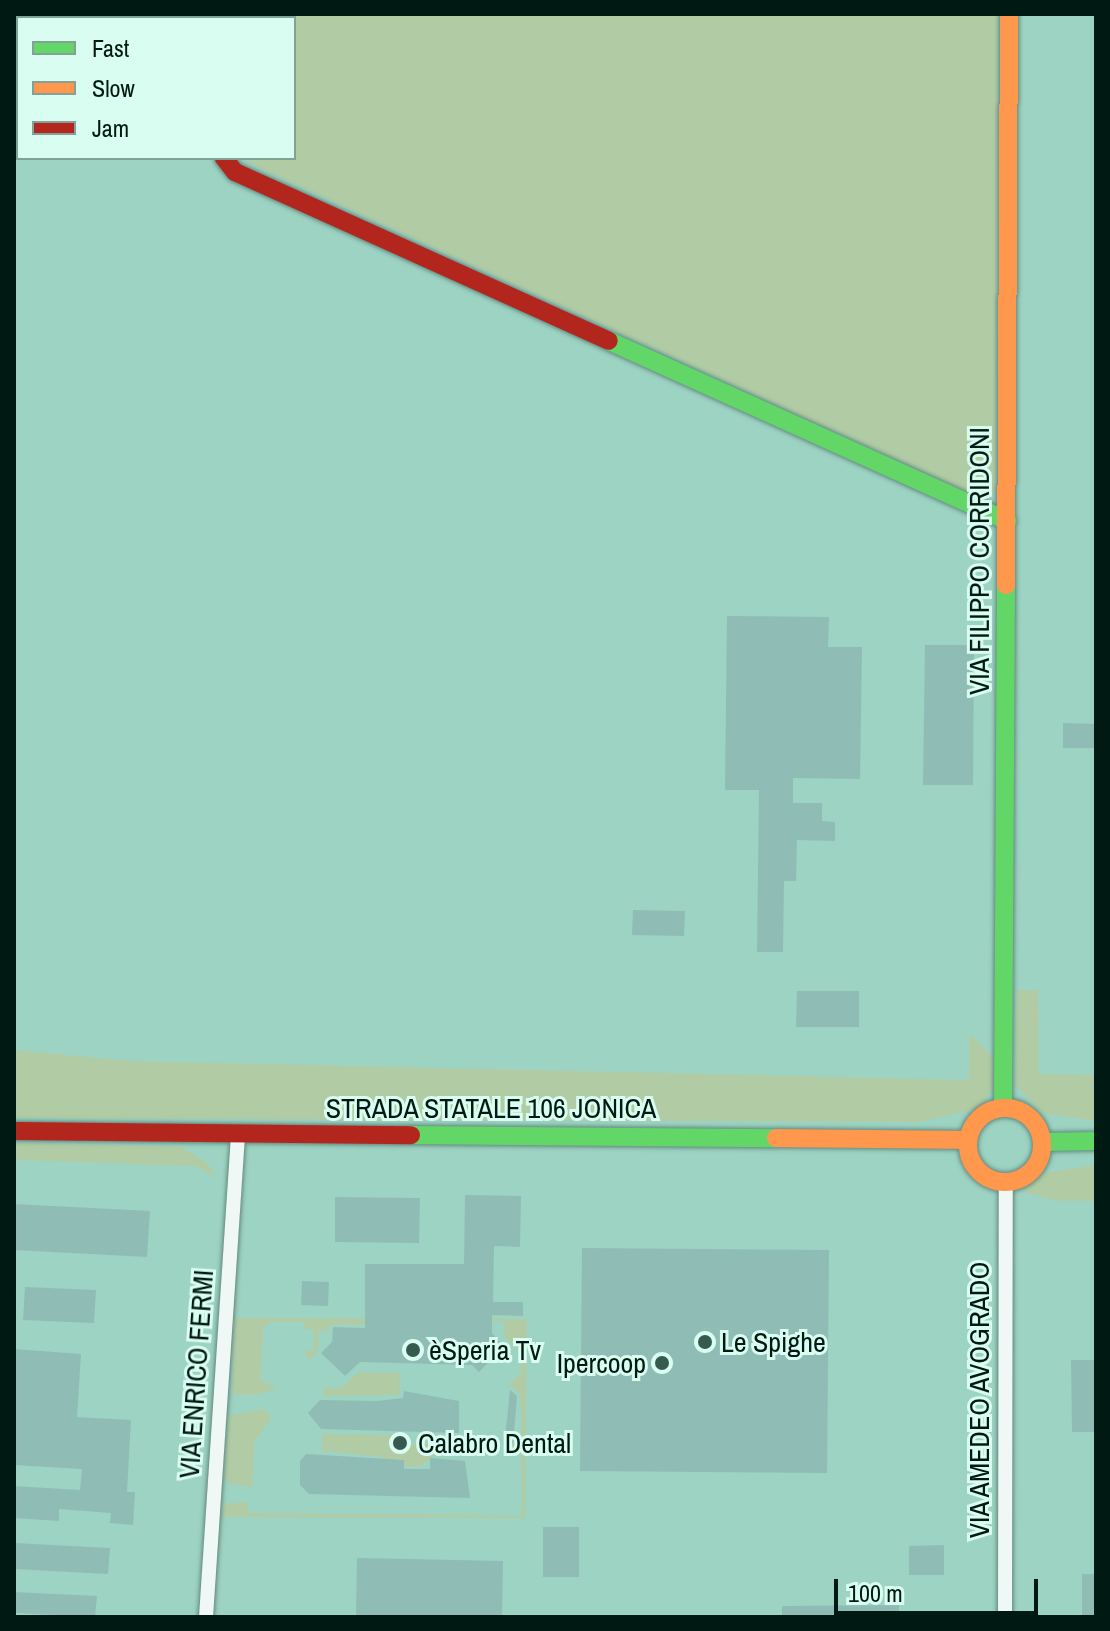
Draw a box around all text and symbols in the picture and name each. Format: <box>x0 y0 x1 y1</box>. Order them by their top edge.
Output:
legend <box>16 16 296 160</box>
text: Fast <box>92 32 129 64</box>
text: Slow <box>92 72 135 104</box>
text: Jam <box>92 112 129 144</box>
street label: VIA FILIPPO CORRIDONI <box>962 426 996 696</box>
street label: STRADA STATALE 106 JONICA <box>325 1091 657 1125</box>
street label: VIA AMEDEO AVOGRADO <box>962 1260 996 1540</box>
street label: VIA ENRICO FERMI <box>172 1268 220 1480</box>
place label: Le Spighe <box>721 1325 826 1359</box>
place label: èSperia Tv <box>429 1333 541 1367</box>
marker: Le Spighe <box>696 1333 714 1351</box>
marker: èSperia Tv <box>404 1341 422 1359</box>
place label: Ipercoop <box>557 1346 646 1380</box>
marker: Ipercoop <box>653 1354 671 1372</box>
place label: Calabro Dental <box>418 1426 571 1460</box>
marker: Calabro Dental <box>389 1432 411 1454</box>
scale bar <box>838 1563 1042 1613</box>
text: 100 m <box>848 1577 903 1609</box>

